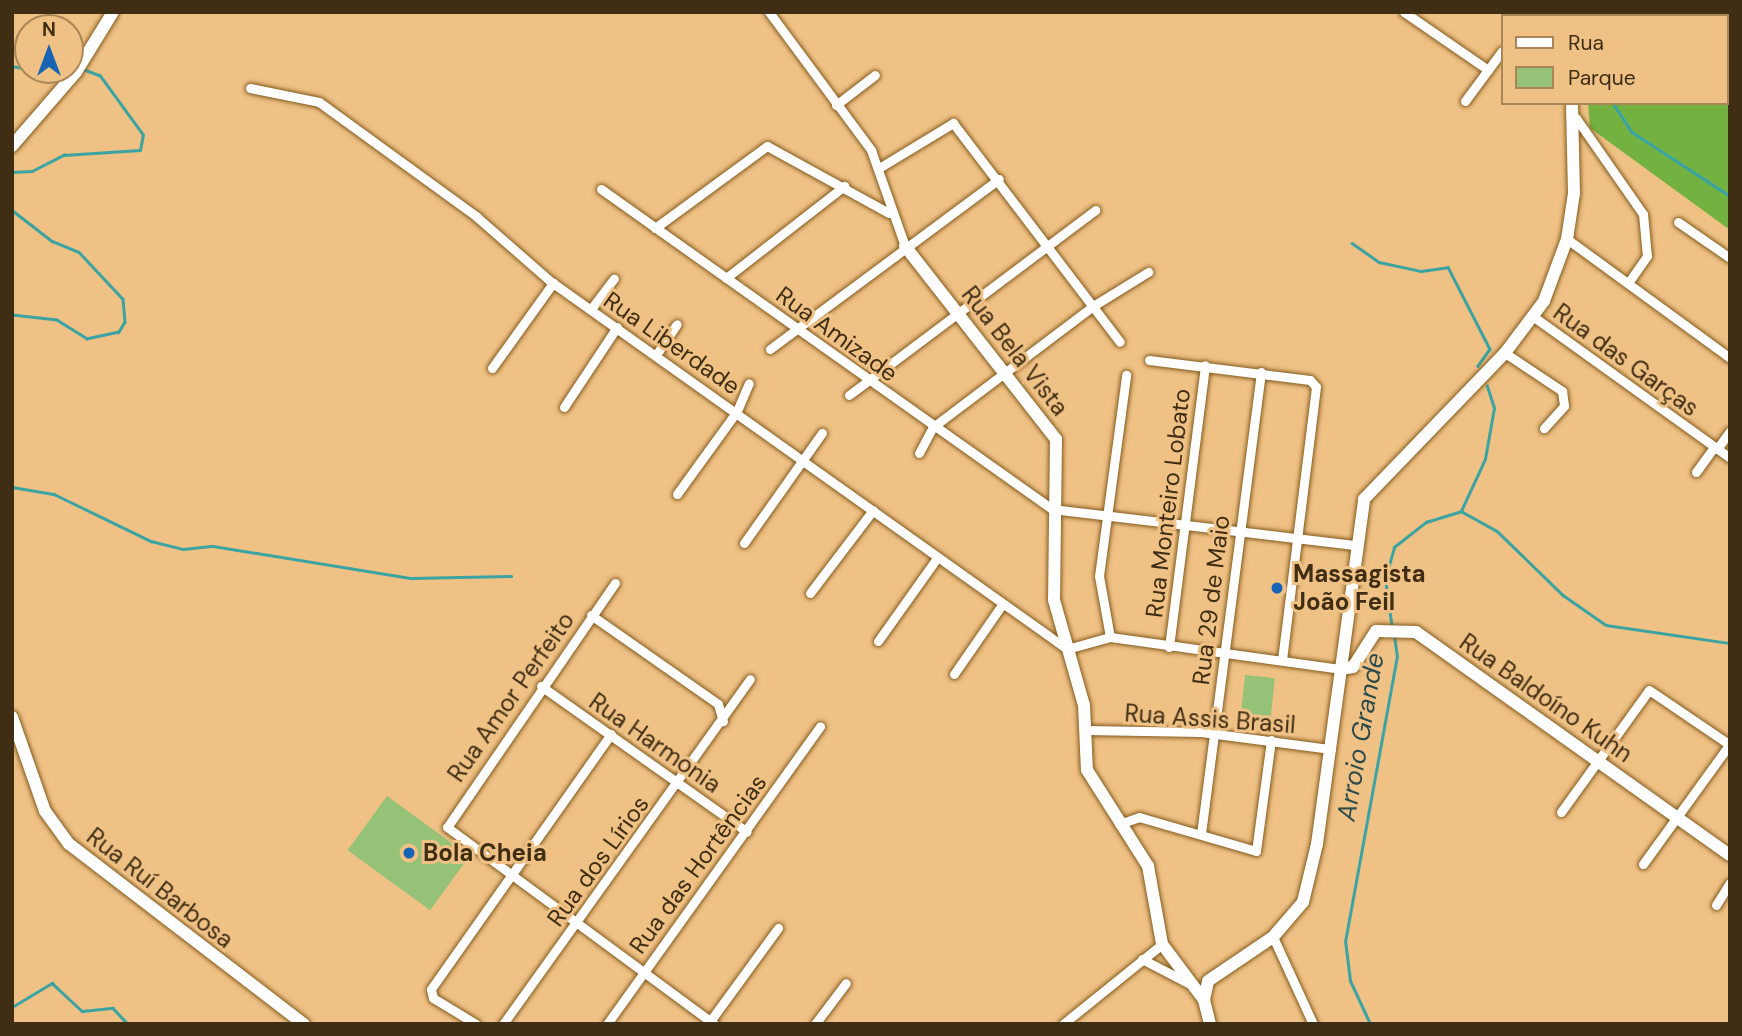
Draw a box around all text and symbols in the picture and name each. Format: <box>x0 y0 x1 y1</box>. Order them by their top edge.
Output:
north arrow <box>14 14 84 84</box>
legend <box>1500 14 1728 105</box>
text: N <box>42 17 56 42</box>
text: Rua <box>1568 29 1604 57</box>
text: Parque <box>1568 64 1636 92</box>
street label: Rua Amizade <box>771 280 903 388</box>
street label: Rua Bela Vista <box>956 281 1074 421</box>
street label: Rua Liberdade <box>598 285 746 401</box>
street label: Rua das Garças <box>1548 298 1704 422</box>
street label: Rua Monteiro Lobato <box>1140 387 1196 619</box>
street label: Rua 29 de Maio <box>1186 513 1236 687</box>
place label: Massagista João Feil <box>1293 560 1426 616</box>
marker: Massagista João Feil <box>1267 578 1287 598</box>
street label: Rua Amor Perfeito <box>442 607 580 787</box>
street label: Rua Baldoíno Kuhn <box>1454 628 1638 768</box>
water label: Arroio Grande <box>1331 650 1391 824</box>
street label: Rua Harmonia <box>584 687 726 799</box>
street label: Rua Assis Brasil <box>1124 699 1296 739</box>
street label: Rua das Hortências <box>623 769 773 959</box>
street label: Rua dos Lírios <box>541 790 655 932</box>
street label: Rua Ruí Barbosa <box>81 822 239 954</box>
place label: Bola Cheia <box>423 839 547 867</box>
marker: Bola Cheia <box>401 845 417 861</box>

